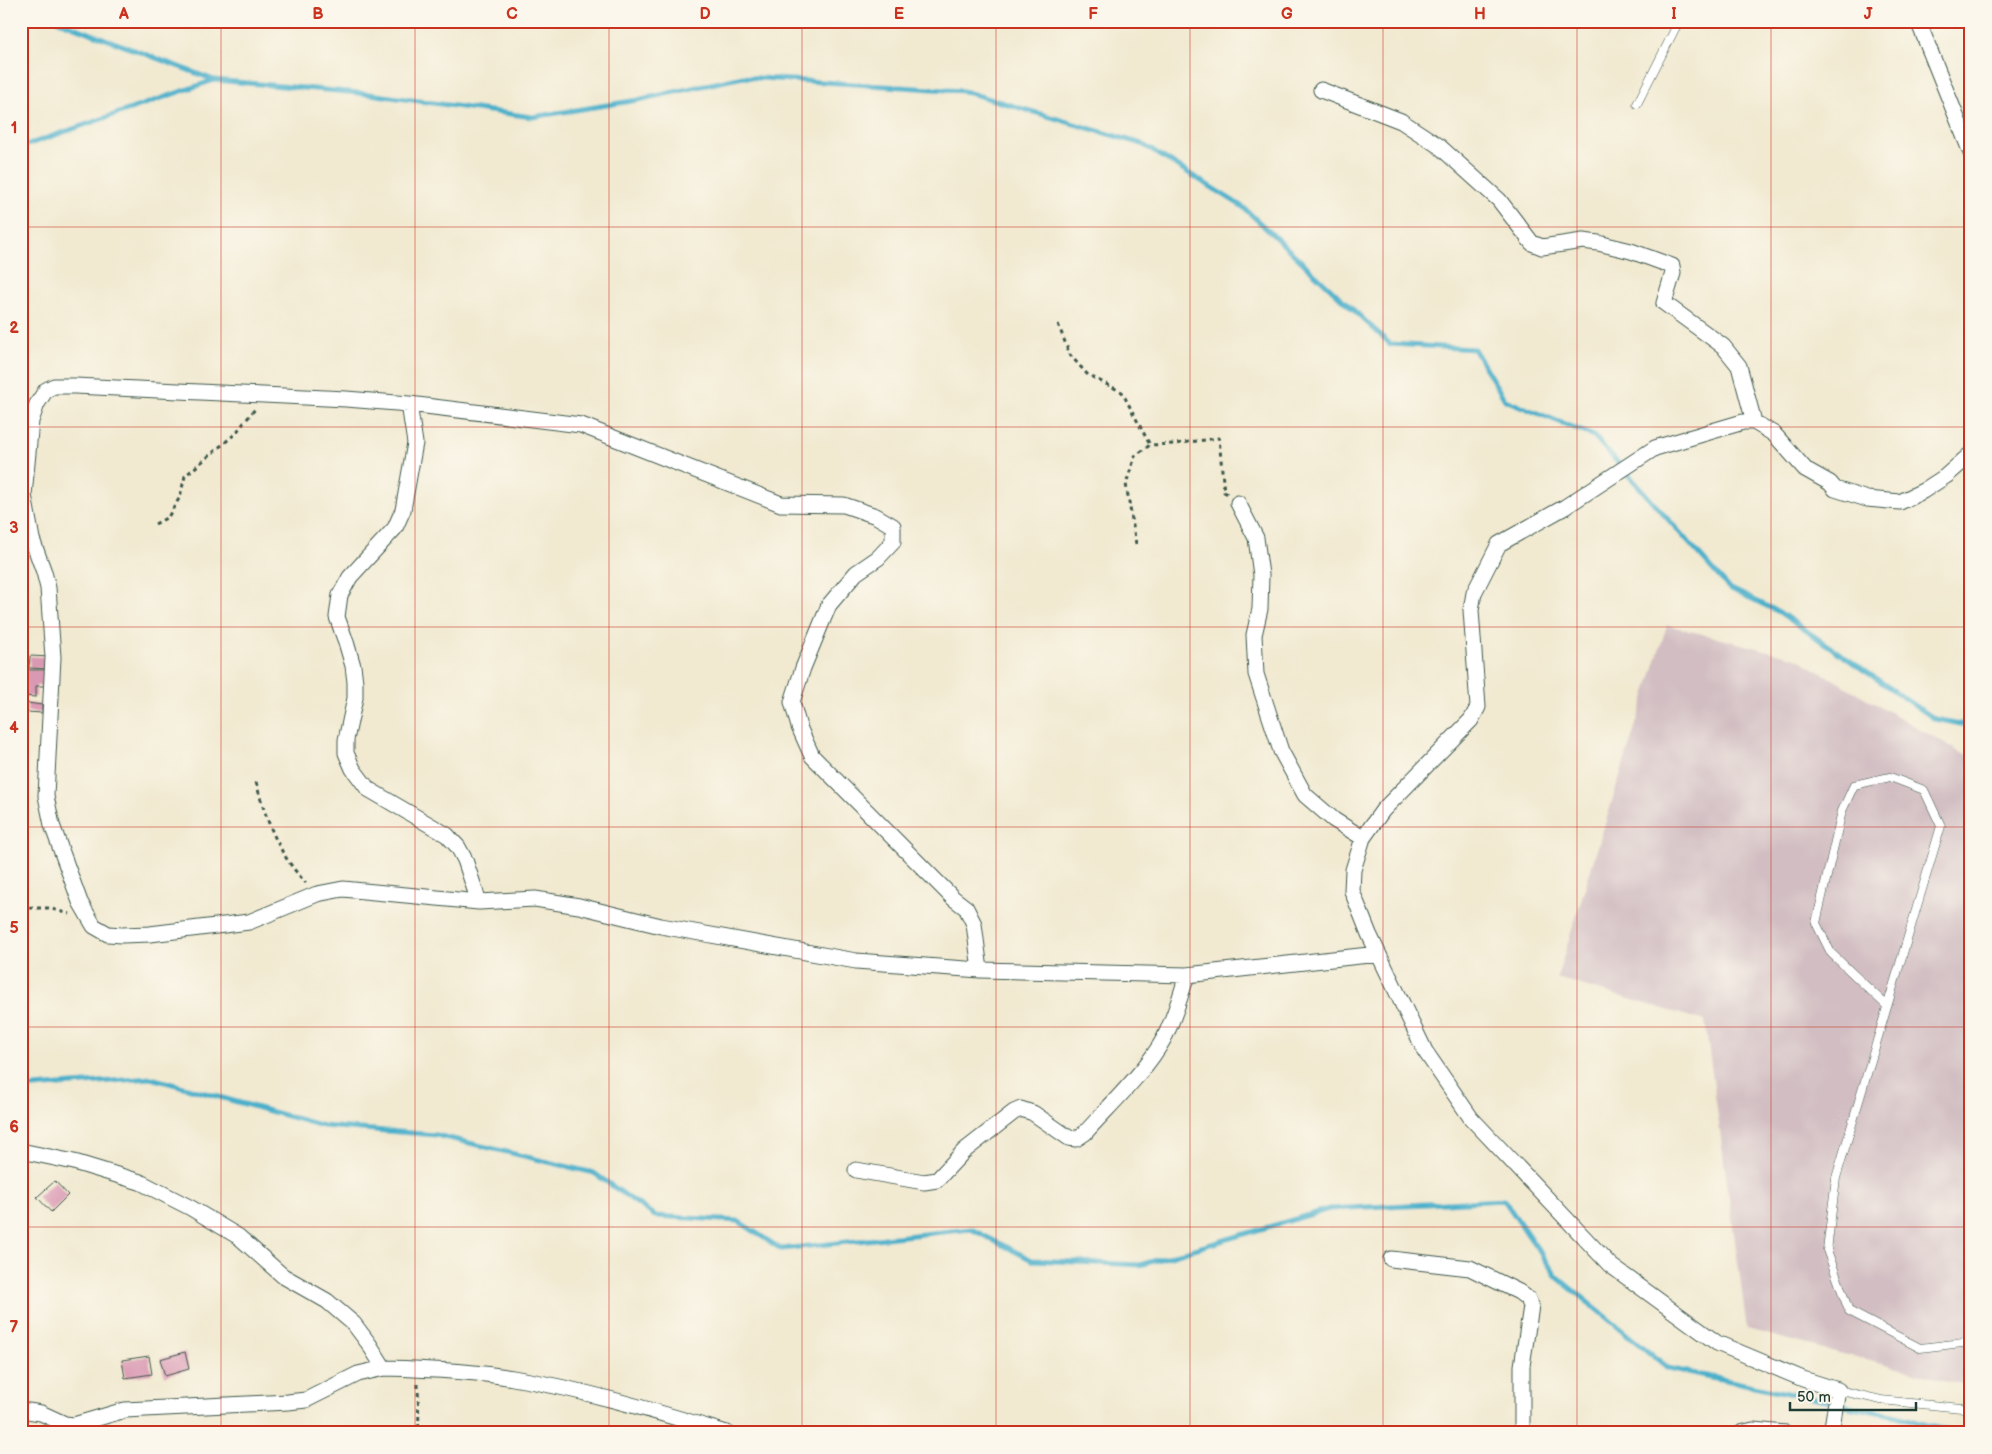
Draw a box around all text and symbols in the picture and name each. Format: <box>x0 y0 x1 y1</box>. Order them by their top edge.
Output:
text: A <box>118 5 129 24</box>
text: B <box>312 5 324 24</box>
text: C <box>506 5 518 24</box>
text: D <box>699 5 711 24</box>
text: E <box>894 5 904 24</box>
text: F <box>1088 5 1098 24</box>
text: G <box>1281 5 1293 24</box>
text: H <box>1474 5 1486 24</box>
text: I <box>1671 5 1677 24</box>
text: J <box>1864 5 1873 24</box>
text: 1 <box>11 119 17 138</box>
text: 2 <box>9 319 19 338</box>
text: 3 <box>9 519 19 538</box>
text: 4 <box>9 719 19 738</box>
text: 5 <box>9 919 19 938</box>
text: 6 <box>9 1118 19 1137</box>
text: 7 <box>10 1318 19 1337</box>
scale bar <box>1790 1379 1916 1411</box>
text: 50 m <box>1797 1388 1831 1407</box>

